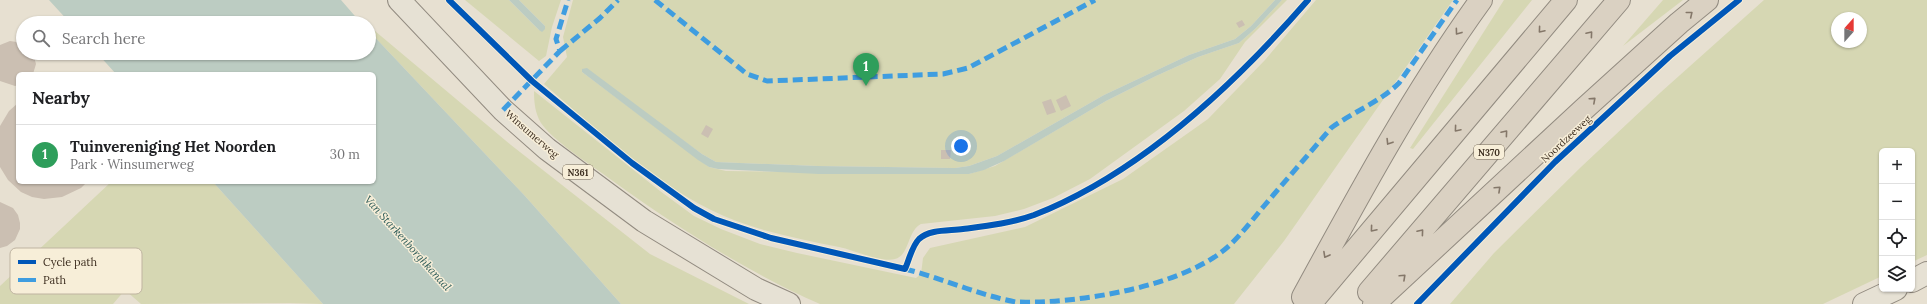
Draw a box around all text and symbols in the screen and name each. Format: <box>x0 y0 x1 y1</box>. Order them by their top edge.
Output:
one-way arrow <box>1686 11 1693 18</box>
north arrow <box>1831 12 1867 48</box>
search box <box>16 16 376 60</box>
one-way arrow <box>1538 25 1545 32</box>
icon: search <box>30 27 52 49</box>
one-way arrow <box>1456 27 1463 34</box>
text: Search here <box>62 29 145 48</box>
one-way arrow <box>1585 31 1592 39</box>
pin: 1 <box>853 53 879 86</box>
text: Nearby <box>32 87 90 109</box>
one-way arrow <box>1588 98 1596 105</box>
street label: Winsumerweg <box>503 107 562 161</box>
street label: Noordzeeweg <box>1538 112 1594 166</box>
one-way arrow <box>1454 125 1461 132</box>
one-way arrow <box>1501 130 1508 137</box>
your location <box>951 136 971 156</box>
text: Tuinvereniging Het Noorden <box>70 137 276 156</box>
one-way arrow <box>1386 138 1393 145</box>
road number: N370 <box>1474 145 1504 159</box>
text: 1 <box>42 146 48 163</box>
text: 30 m <box>330 146 360 163</box>
map controls <box>1879 148 1915 292</box>
button: + <box>1879 148 1915 184</box>
text: Park · Winsumerweg <box>70 156 194 173</box>
road number: N361 <box>563 165 593 179</box>
button: − <box>1879 184 1915 220</box>
one-way arrow <box>1493 186 1501 194</box>
water label: Van Starkenborghkanaal <box>362 193 454 293</box>
button: locate <box>1879 220 1915 256</box>
one-way arrow <box>1371 224 1378 231</box>
one-way arrow <box>1417 229 1424 236</box>
legend <box>10 248 142 294</box>
one-way arrow <box>1323 251 1330 258</box>
text: Cycle path <box>43 255 98 269</box>
button: layers <box>1879 256 1915 292</box>
text: Path <box>43 273 66 287</box>
one-way arrow <box>1398 275 1406 282</box>

